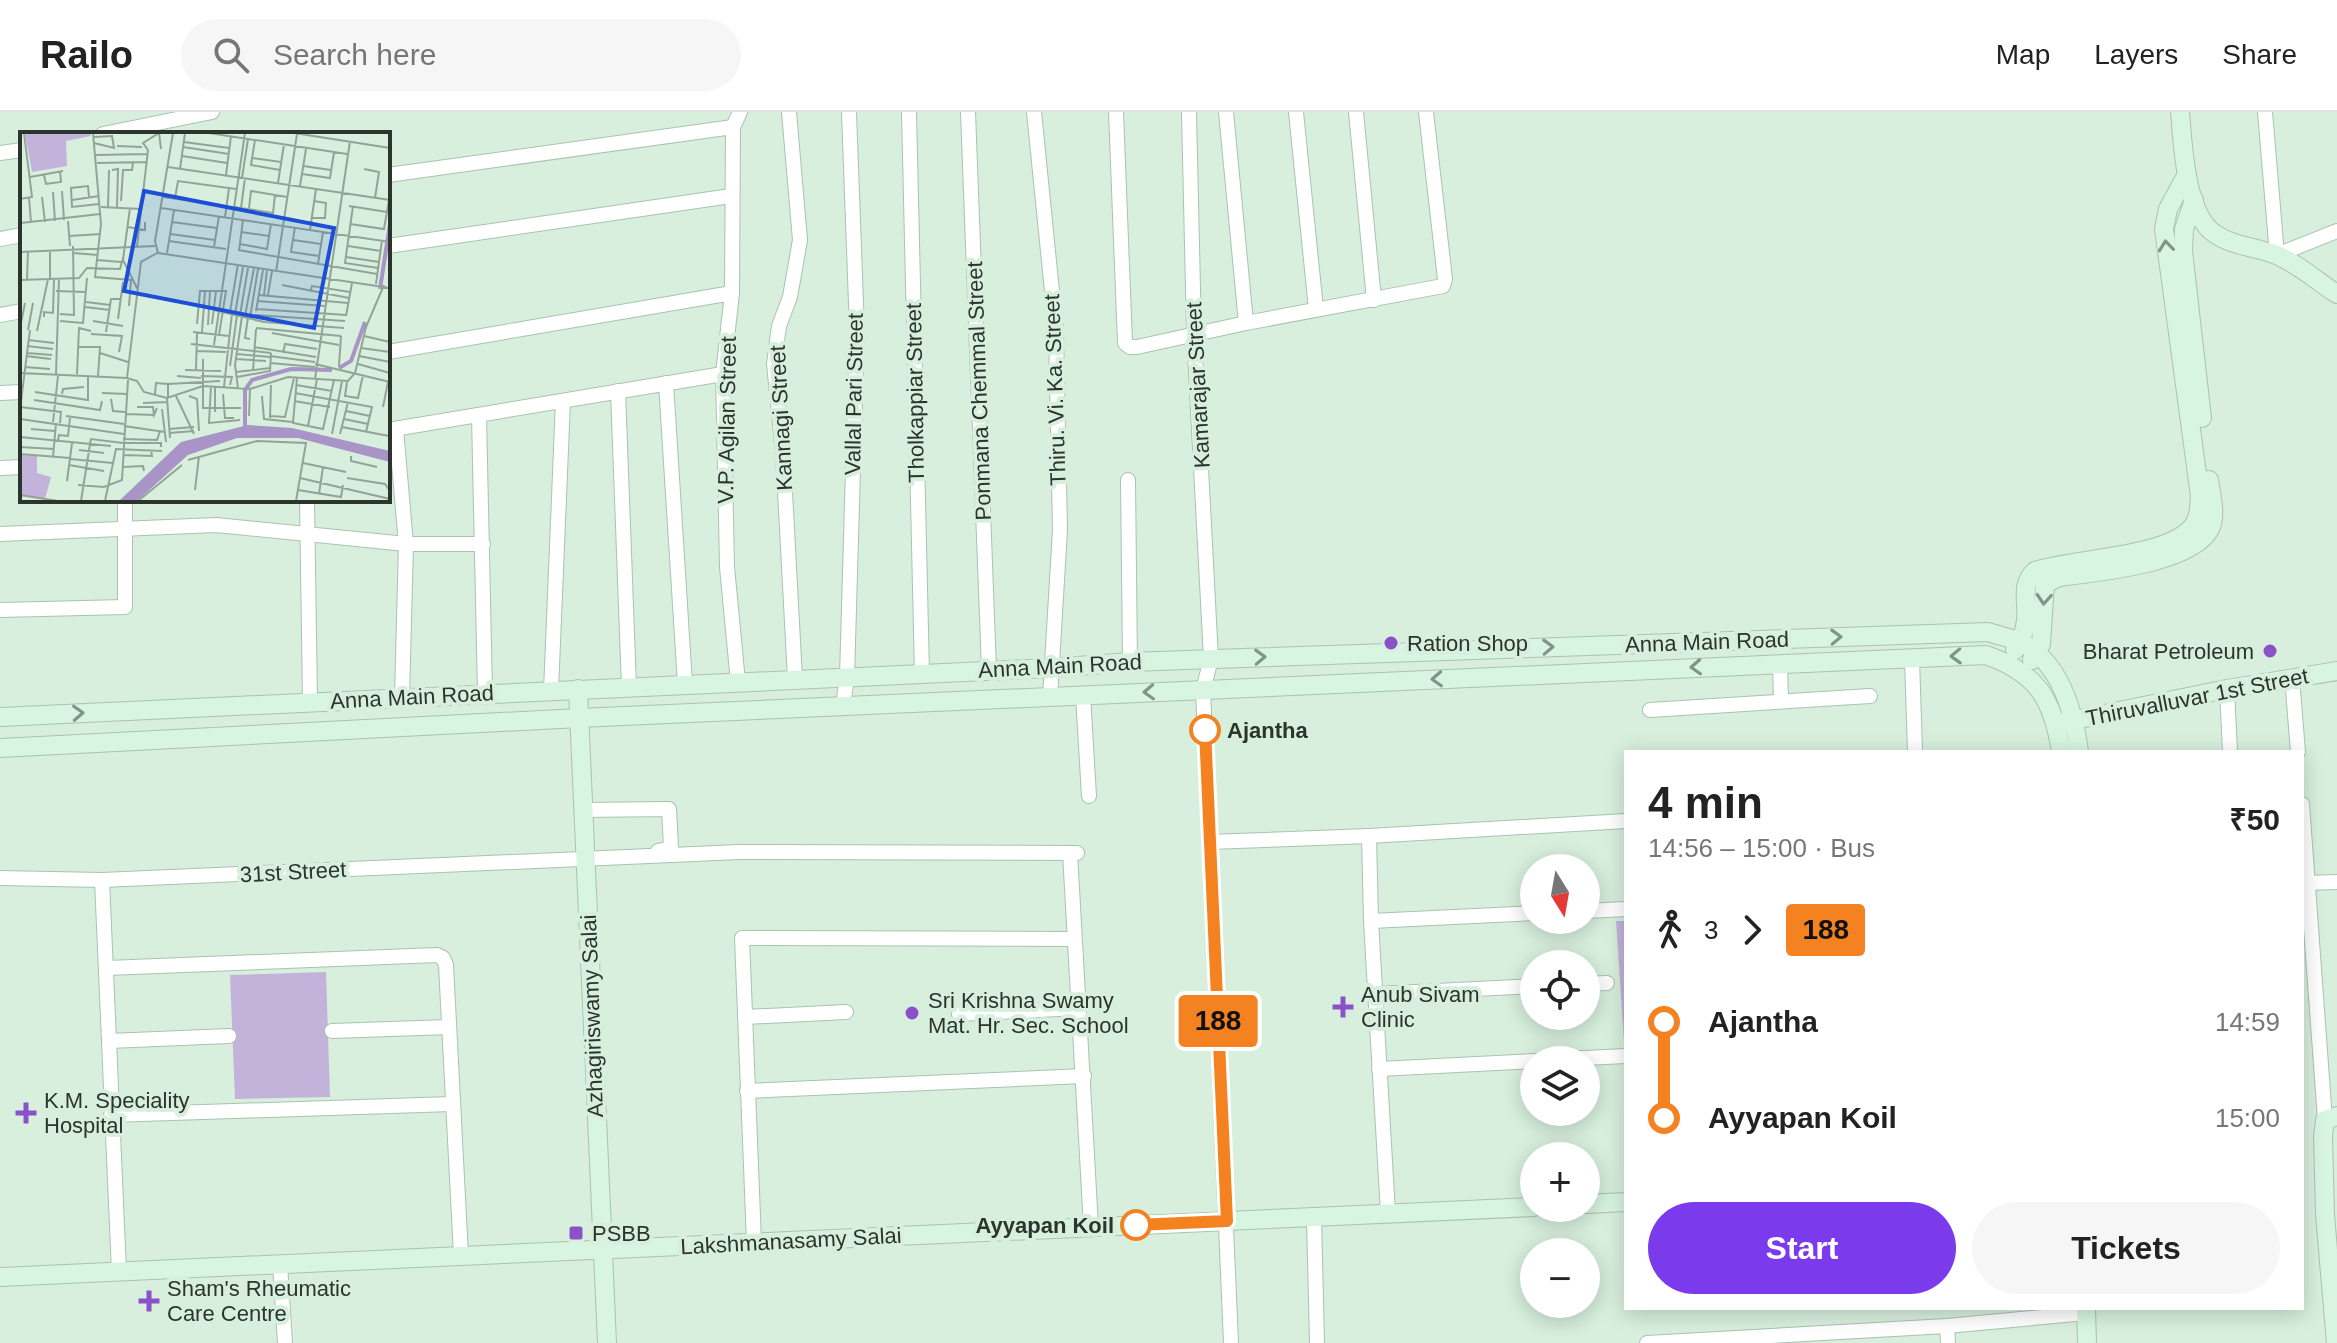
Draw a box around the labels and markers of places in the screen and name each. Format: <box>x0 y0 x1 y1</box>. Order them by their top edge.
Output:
place label: Ration Shop <box>1407 631 1528 656</box>
marker: Ration Shop <box>1382 634 1400 652</box>
place label: Bharat Petroleum <box>2083 639 2254 664</box>
marker: Bharat Petroleum <box>2261 642 2279 660</box>
marker: Ajantha <box>1190 715 1220 745</box>
place label: Ajantha <box>1227 718 1308 743</box>
place label: Anub Sivam Clinic <box>1361 982 1480 1032</box>
place label: Sri Krishna Swamy Mat. Hr. Sec. School <box>928 988 1129 1038</box>
marker: Anub Sivam Clinic <box>1332 996 1354 1018</box>
marker: Sri Krishna Swamy Mat. Hr. Sec. School <box>903 1004 921 1022</box>
place label: K.M. Speciality Hospital <box>44 1088 190 1138</box>
marker: K.M. Speciality Hospital <box>15 1102 37 1124</box>
marker: Ayyapan Koil <box>1121 1210 1151 1240</box>
place label: Ayyapan Koil <box>975 1213 1114 1238</box>
place label: PSBB <box>592 1221 651 1246</box>
marker: PSBB <box>567 1224 585 1242</box>
place label: Sham's Rheumatic Care Centre <box>167 1276 351 1326</box>
marker: Sham's Rheumatic Care Centre <box>138 1290 160 1312</box>

